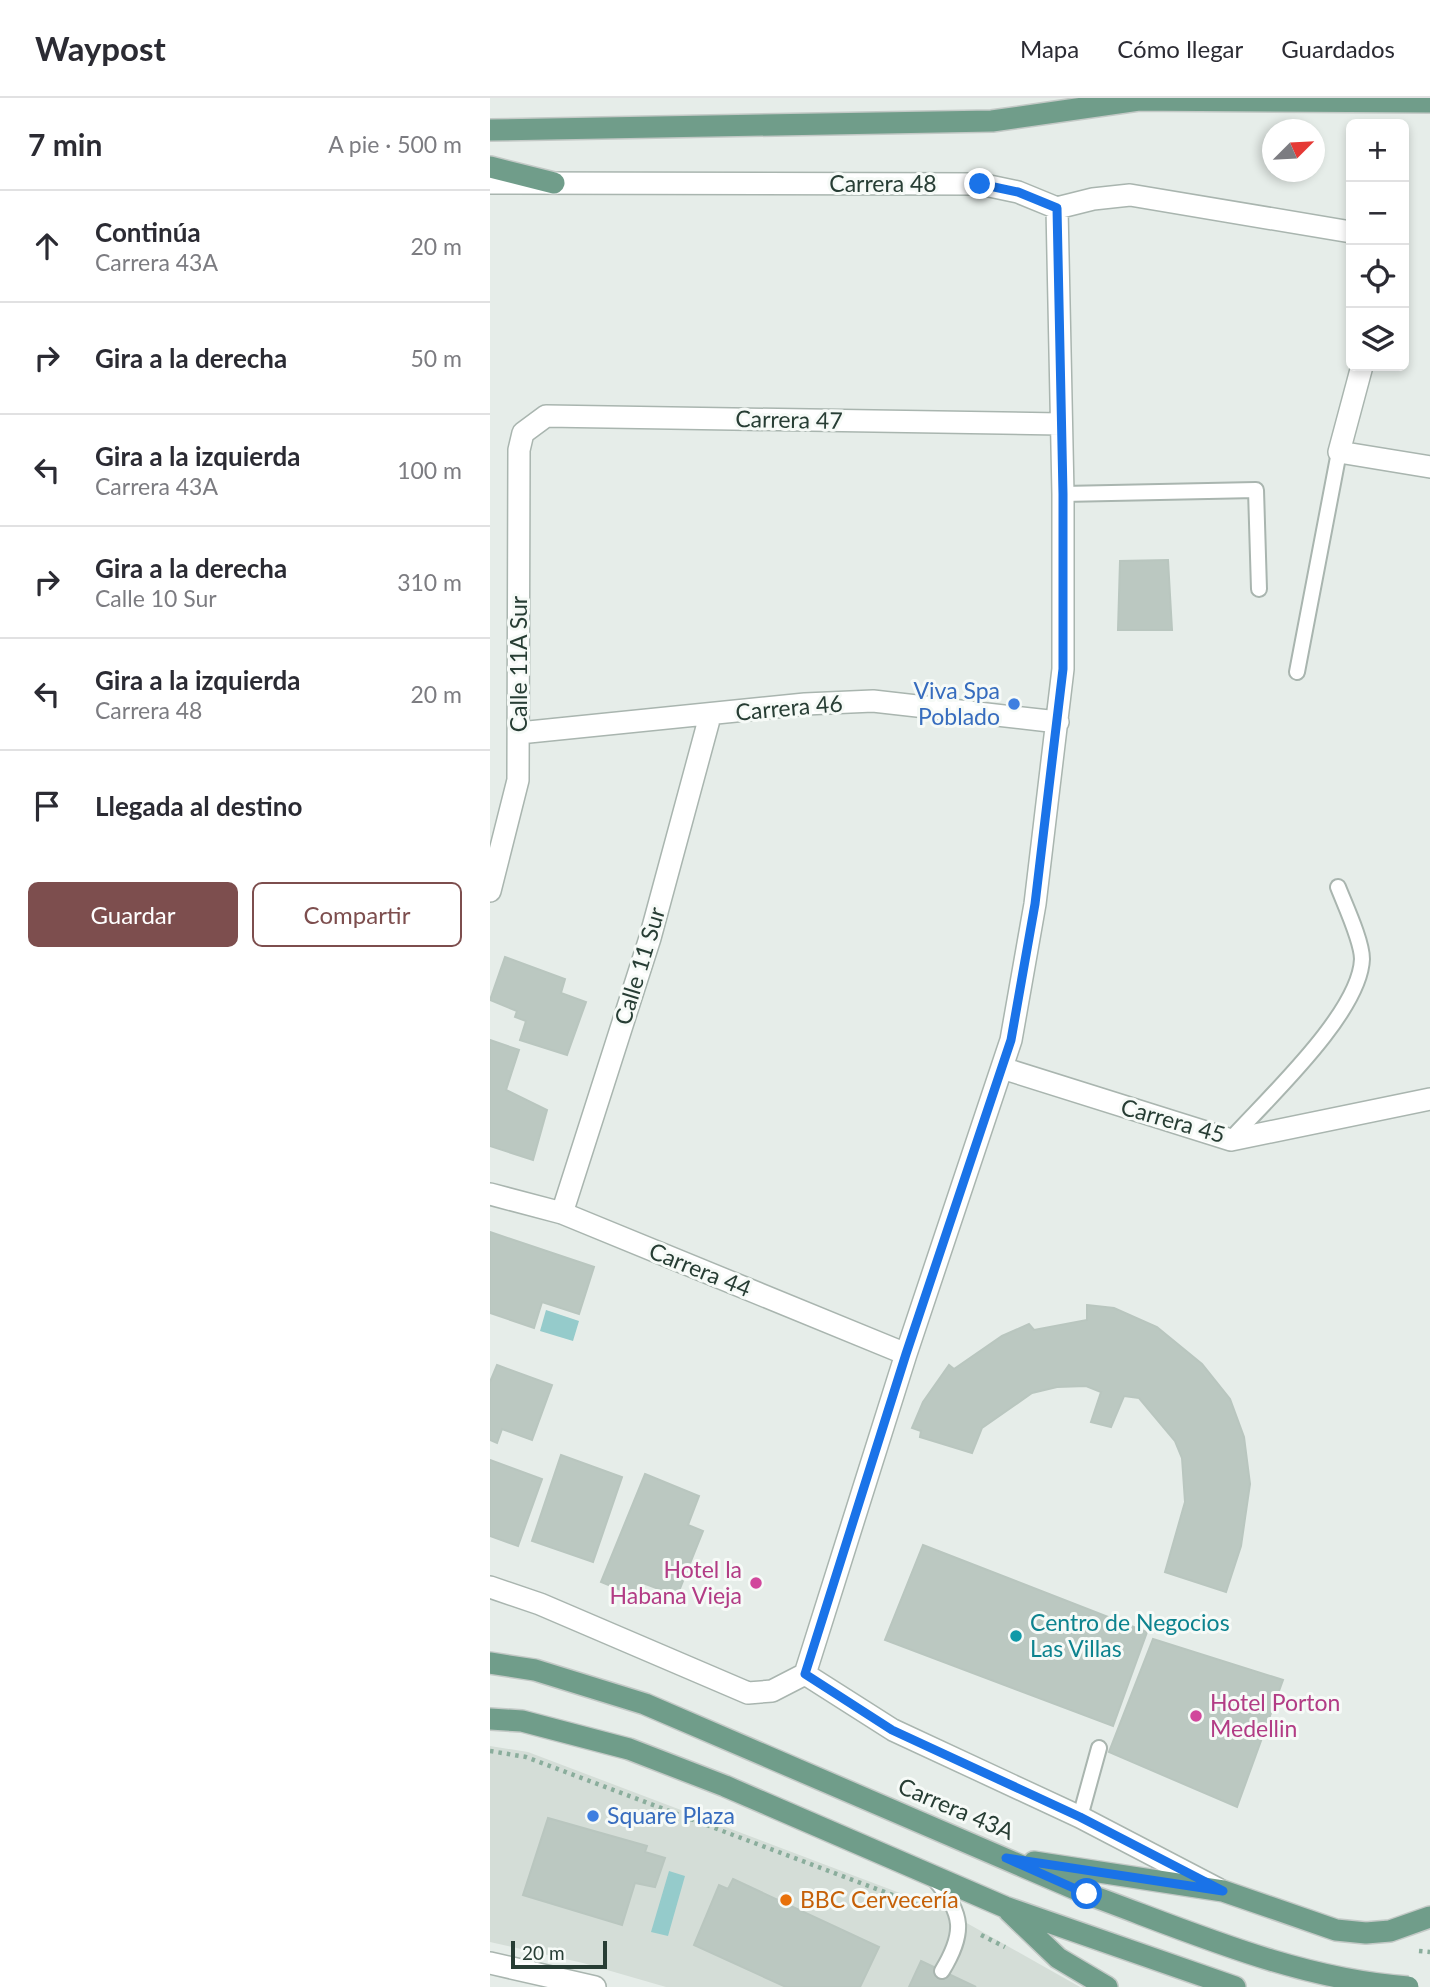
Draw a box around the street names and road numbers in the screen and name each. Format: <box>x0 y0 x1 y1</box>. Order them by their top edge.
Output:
street label: Carrera 48 <box>829 169 937 197</box>
street label: Carrera 47 <box>735 404 843 434</box>
street label: Calle 11A Sur <box>504 595 532 732</box>
street label: Carrera 46 <box>734 688 844 726</box>
street label: Calle 11 Sur <box>608 903 670 1028</box>
street label: Carrera 45 <box>1118 1092 1229 1148</box>
street label: Carrera 44 <box>645 1236 755 1302</box>
street label: Carrera 43A <box>894 1771 1019 1845</box>

